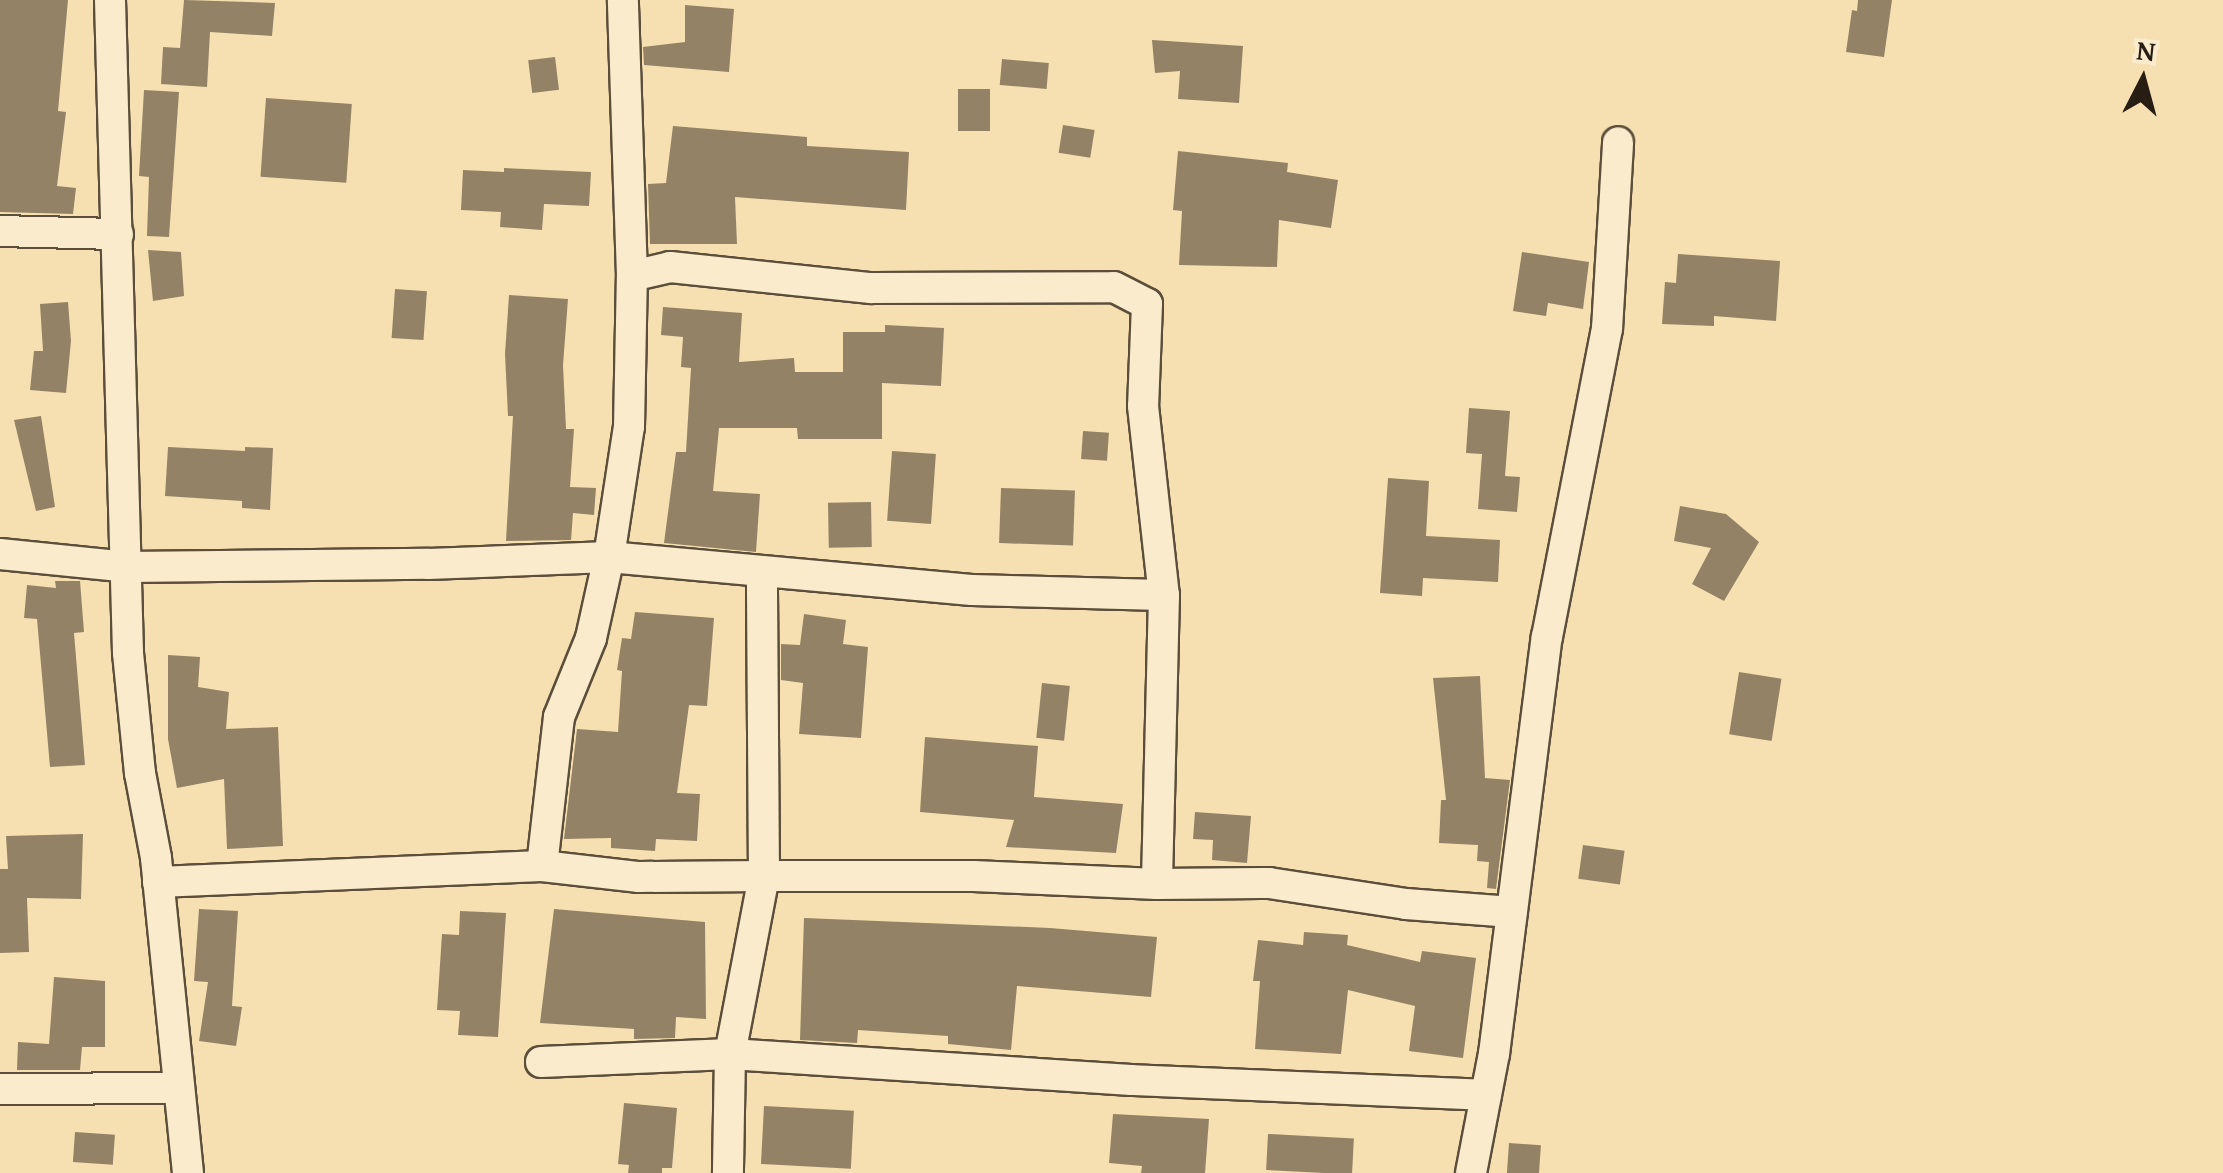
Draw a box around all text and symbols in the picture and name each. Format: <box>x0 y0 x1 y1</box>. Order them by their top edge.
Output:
text: N <box>2135 28 2158 71</box>
north arrow <box>2093 30 2193 130</box>

